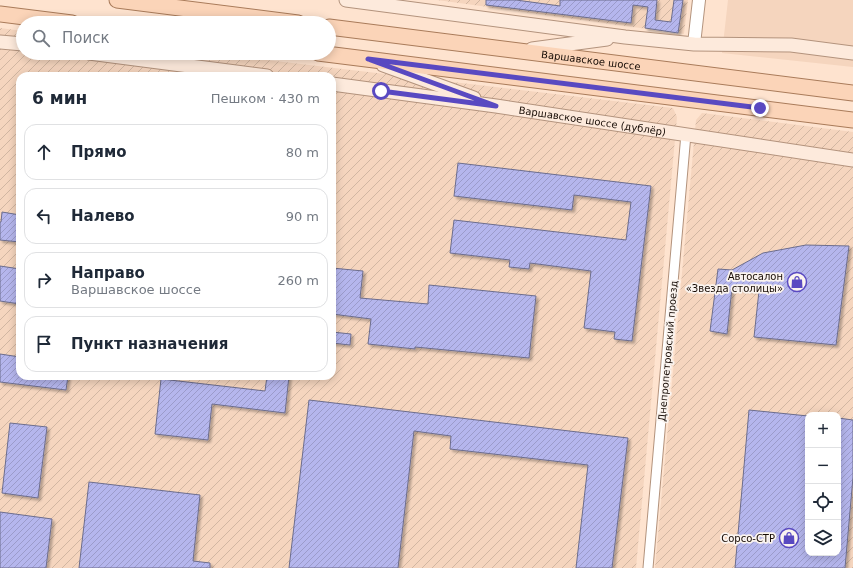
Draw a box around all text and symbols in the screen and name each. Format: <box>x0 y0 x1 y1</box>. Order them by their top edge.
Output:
search box <box>16 16 336 60</box>
icon: search <box>30 27 52 49</box>
text: Поиск <box>62 29 110 47</box>
street label: Варшавское шоссе <box>541 48 641 72</box>
route start <box>372 82 390 100</box>
text: 6 мин <box>32 88 87 108</box>
text: Пешком · 430 m <box>211 91 320 106</box>
route end <box>751 99 769 117</box>
street label: Варшавское шоссе (дублёр) <box>518 104 667 137</box>
icon: ahead <box>33 141 55 163</box>
text: Прямо <box>71 143 127 161</box>
text: 80 m <box>286 145 319 160</box>
icon: left <box>33 205 55 227</box>
text: Налево <box>71 207 135 225</box>
text: 90 m <box>286 209 319 224</box>
text: Направо <box>71 264 145 282</box>
icon: right <box>33 269 55 291</box>
place label: Автосалон «Звезда столицы» <box>686 271 783 294</box>
shop icon: Автосалон «Звезда столицы» <box>786 271 808 293</box>
text: 260 m <box>277 273 319 288</box>
street label: Днепропетровский проезд <box>656 280 680 422</box>
text: Варшавское шоссе <box>71 282 201 297</box>
icon: arrive <box>33 333 55 355</box>
text: Пункт назначения <box>71 335 228 353</box>
map controls <box>805 412 841 556</box>
button: + <box>805 412 841 448</box>
button: − <box>805 448 841 484</box>
button: locate <box>805 484 841 520</box>
button: layers <box>805 520 841 556</box>
shop icon: Сорсо-СТР <box>778 527 800 549</box>
place label: Сорсо-СТР <box>721 533 775 544</box>

